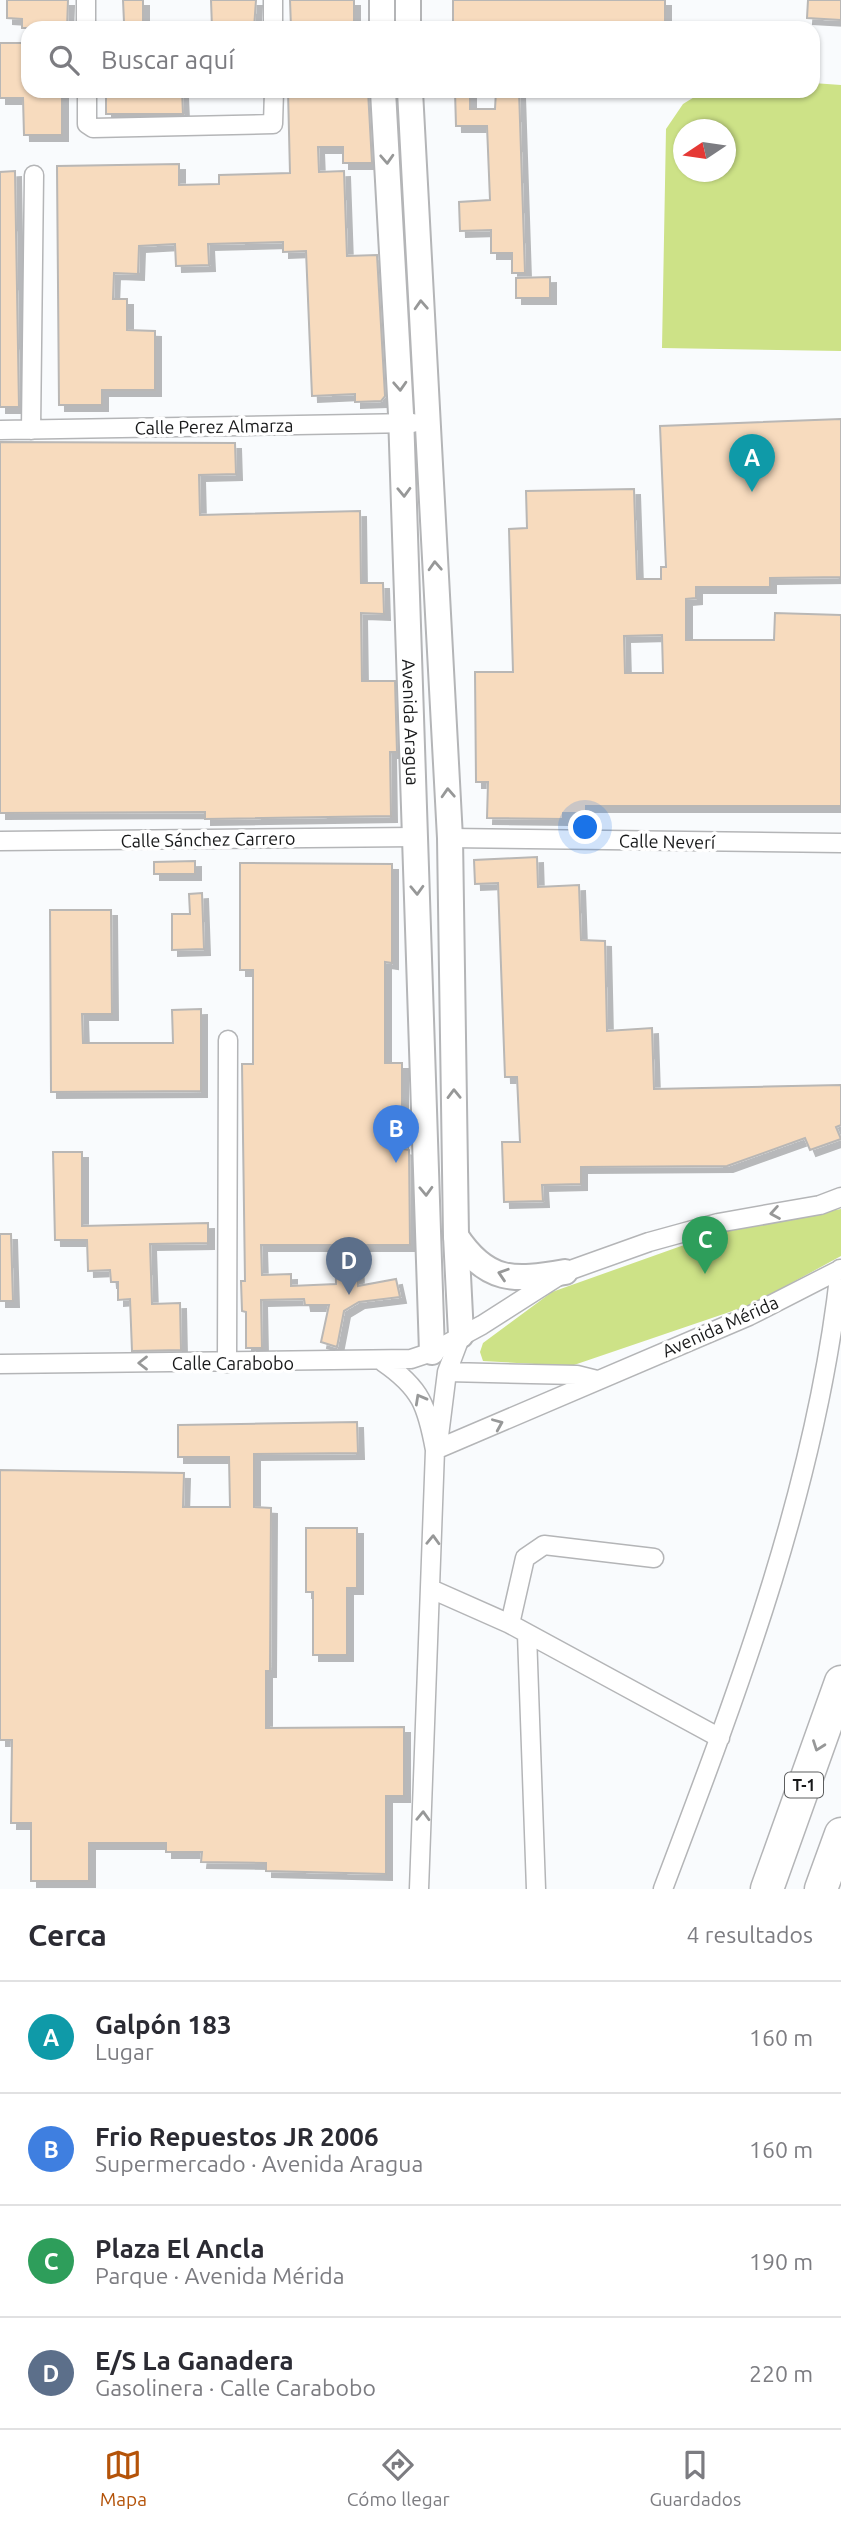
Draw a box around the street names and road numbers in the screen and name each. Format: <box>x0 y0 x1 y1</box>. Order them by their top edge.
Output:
street label: Calle Perez Almarza <box>134 415 294 437</box>
street label: Avenida Aragua <box>399 659 423 786</box>
street label: Calle Sánchez Carrero <box>120 827 296 851</box>
street label: Calle Neverí <box>619 830 716 852</box>
street label: Avenida Mérida <box>659 1291 781 1361</box>
street label: Calle Carabobo <box>172 1353 294 1373</box>
road number: T-1 <box>785 1772 823 1798</box>

